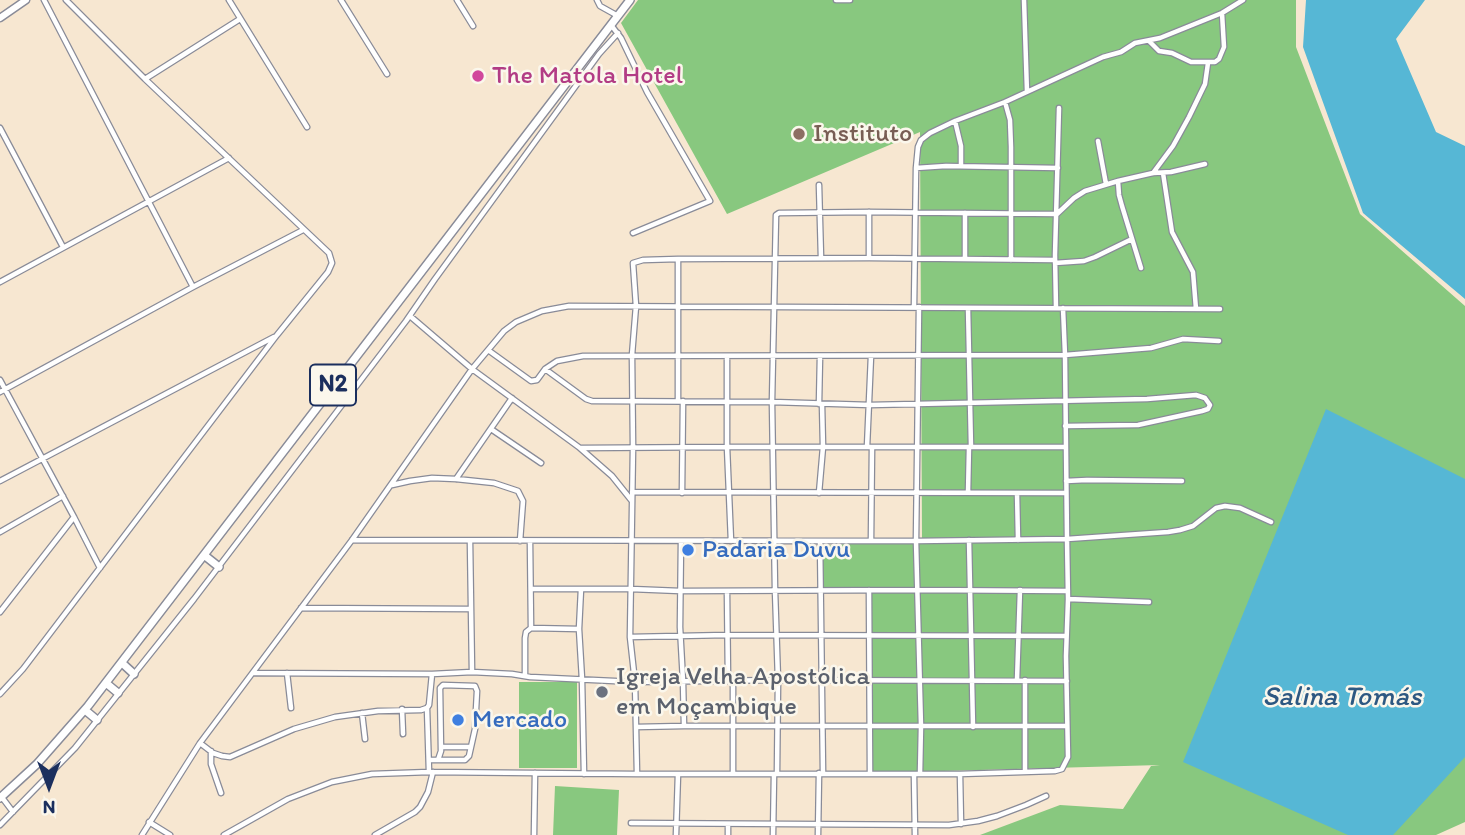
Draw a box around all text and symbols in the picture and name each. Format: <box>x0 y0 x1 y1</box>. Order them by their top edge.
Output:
place label: The Matola Hotel <box>492 60 683 92</box>
marker: The Matola Hotel <box>470 68 486 84</box>
place label: Instituto <box>813 118 912 150</box>
marker: Instituto <box>791 126 807 142</box>
road number: N2 <box>310 364 356 406</box>
place label: Padaria Duvu <box>702 534 850 566</box>
marker: Padaria Duvu <box>680 542 696 558</box>
place label: Igreja Velha Apostólica em Moçambique <box>616 661 870 722</box>
water label: Salina Tomás <box>1262 681 1422 715</box>
marker: Igreja Velha Apostólica em Moçambique <box>594 684 610 700</box>
place label: Mercado <box>472 704 567 736</box>
marker: Mercado <box>450 712 466 728</box>
north arrow <box>14 751 84 821</box>
text: N <box>43 796 55 819</box>

